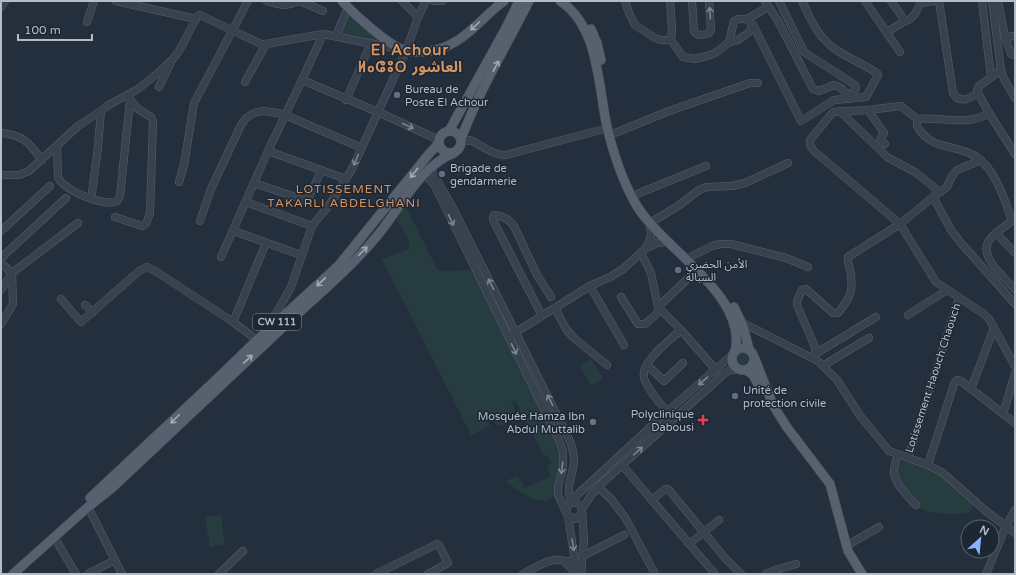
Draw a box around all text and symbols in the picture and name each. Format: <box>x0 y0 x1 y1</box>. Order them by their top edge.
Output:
one-way arrow <box>707 7 714 20</box>
scale bar <box>18 16 92 42</box>
one-way arrow <box>469 22 480 31</box>
text: 100 m <box>24 23 61 37</box>
district label: El Achour ⵍⴰⵛⵓⵔ العاشور <box>358 41 462 76</box>
one-way arrow <box>493 60 500 72</box>
place label: Bureau de Poste El Achour <box>405 83 489 109</box>
marker: Bureau de Poste El Achour <box>392 90 402 100</box>
one-way arrow <box>402 123 414 130</box>
one-way arrow <box>352 154 359 166</box>
place label: Brigade de gendarmerie <box>450 162 517 188</box>
one-way arrow <box>410 168 418 179</box>
marker: Brigade de gendarmerie <box>437 169 447 179</box>
district label: LOTISSEMENT TAKARLI ABDELGHANI <box>267 182 421 210</box>
one-way arrow <box>448 214 455 226</box>
one-way arrow <box>358 246 368 256</box>
place label: الأمن الحضري السبالة <box>686 258 747 284</box>
marker: الأمن الحضري السبالة <box>673 265 683 275</box>
one-way arrow <box>316 278 326 287</box>
one-way arrow <box>487 278 495 290</box>
street label: Lotissement Haouch Chaouch <box>903 302 963 454</box>
road number: CW 111 <box>253 314 301 330</box>
one-way arrow <box>511 343 518 355</box>
one-way arrow <box>243 355 254 364</box>
one-way arrow <box>698 376 708 385</box>
place label: Unité de protection civile <box>743 384 826 410</box>
marker: Unité de protection civile <box>730 391 740 401</box>
one-way arrow <box>546 394 553 406</box>
place label: Polyclinique Dabousi <box>631 408 694 434</box>
place label: Mosquée Hamza Ibn Abdul Muttalib <box>478 410 585 436</box>
one-way arrow <box>170 414 180 424</box>
marker: Polyclinique Dabousi <box>697 414 709 426</box>
marker: Mosquée Hamza Ibn Abdul Muttalib <box>588 417 598 427</box>
one-way arrow <box>633 447 643 456</box>
one-way arrow <box>558 461 566 474</box>
north arrow <box>960 519 1000 559</box>
text: N <box>977 523 991 538</box>
one-way arrow <box>569 538 577 551</box>

